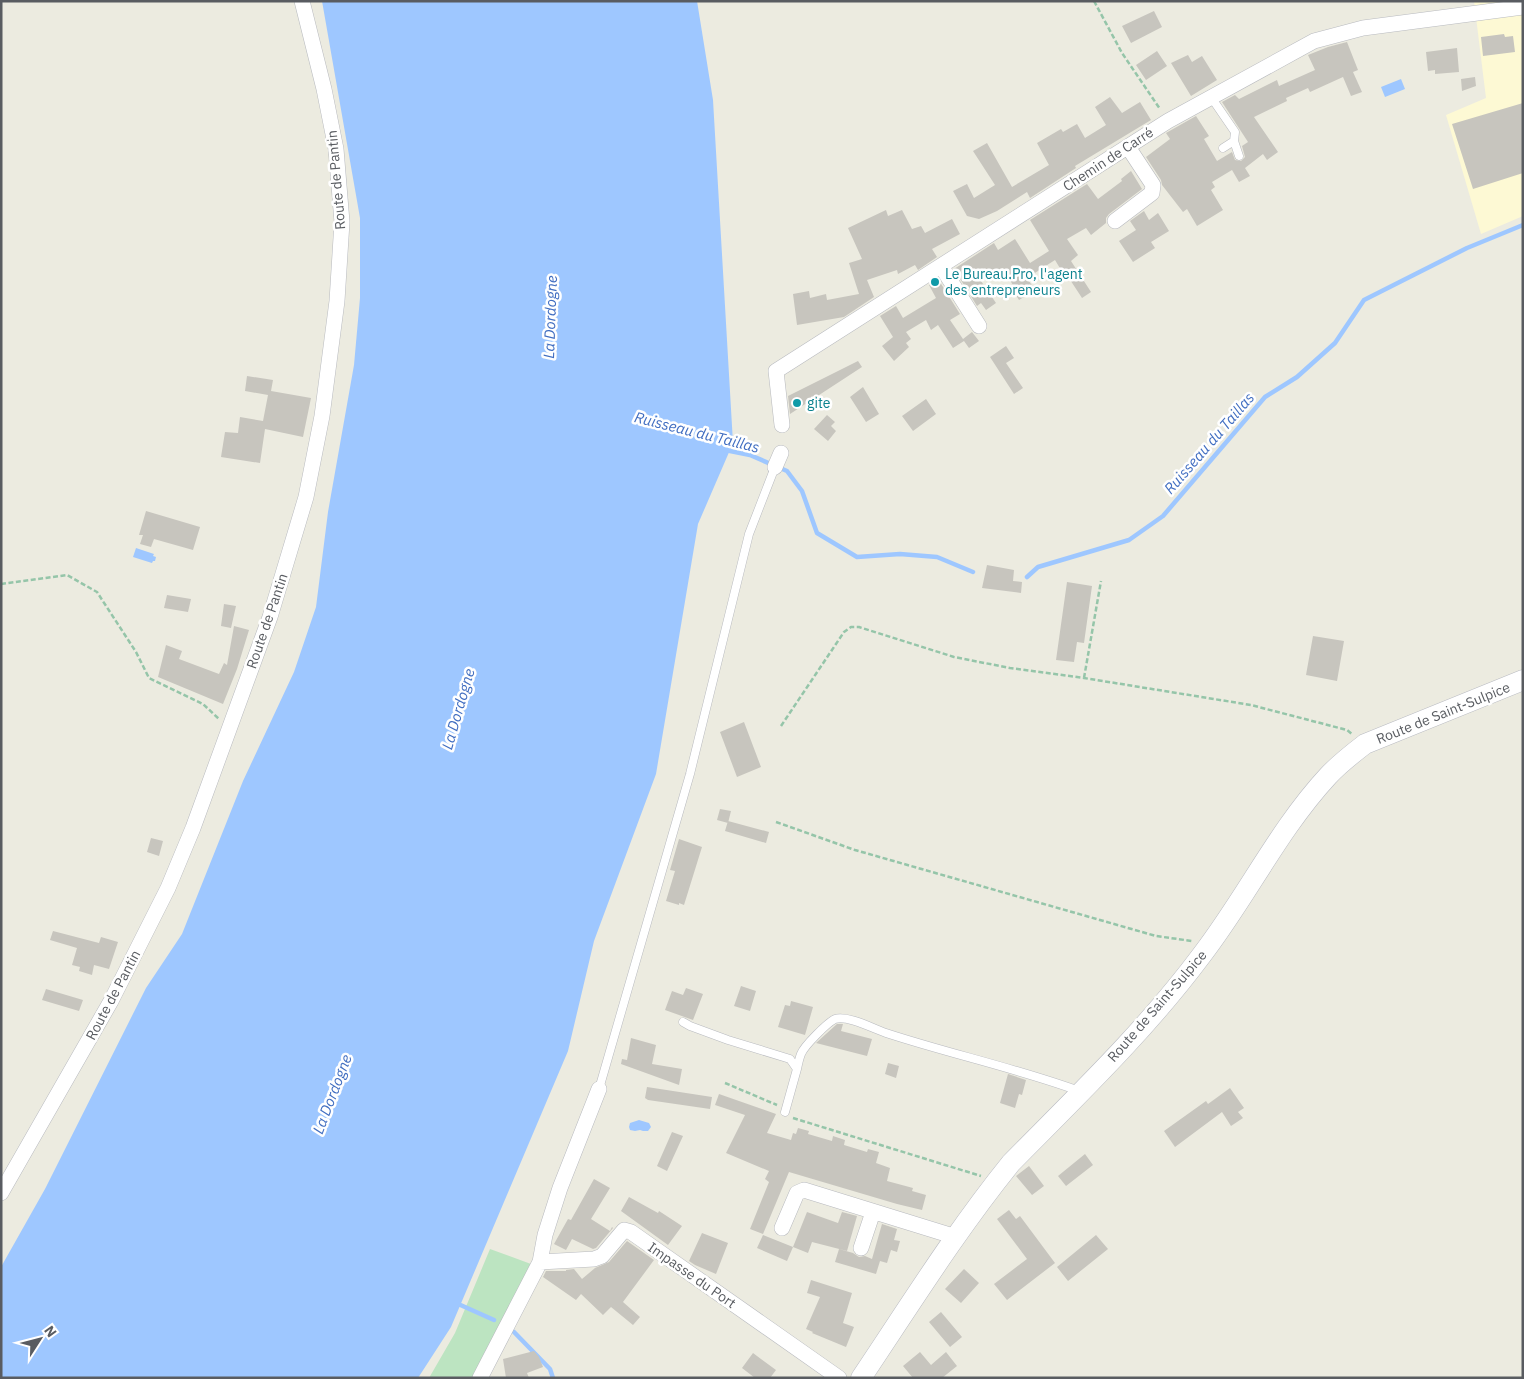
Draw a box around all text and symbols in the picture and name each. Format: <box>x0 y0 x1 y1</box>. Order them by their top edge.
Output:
street label: Chemin de Carré <box>1059 123 1157 195</box>
street label: Route de Pantin <box>323 130 349 230</box>
place label: Le Bureau.Pro, l'agent des entrepreneurs <box>945 265 1083 299</box>
water label: La Dordogne <box>539 275 561 359</box>
marker: Le Bureau.Pro, l'agent des entrepreneurs <box>929 276 941 288</box>
water label: Ruisseau du Taillas <box>1160 388 1258 498</box>
place label: gite <box>807 394 831 412</box>
marker: gite <box>791 397 803 409</box>
water label: Ruisseau du Taillas <box>632 407 762 457</box>
street label: Route de Pantin <box>242 571 292 671</box>
water label: La Dordogne <box>437 666 479 752</box>
street label: Route de Saint-Sulpice <box>1373 678 1513 748</box>
street label: Route de Saint-Sulpice <box>1103 946 1211 1066</box>
street label: Route de Pantin <box>82 947 144 1043</box>
water label: La Dordogne <box>308 1051 356 1136</box>
street label: Impasse du Port <box>644 1238 740 1312</box>
north arrow <box>15 1314 65 1364</box>
text: N <box>40 1322 61 1341</box>

